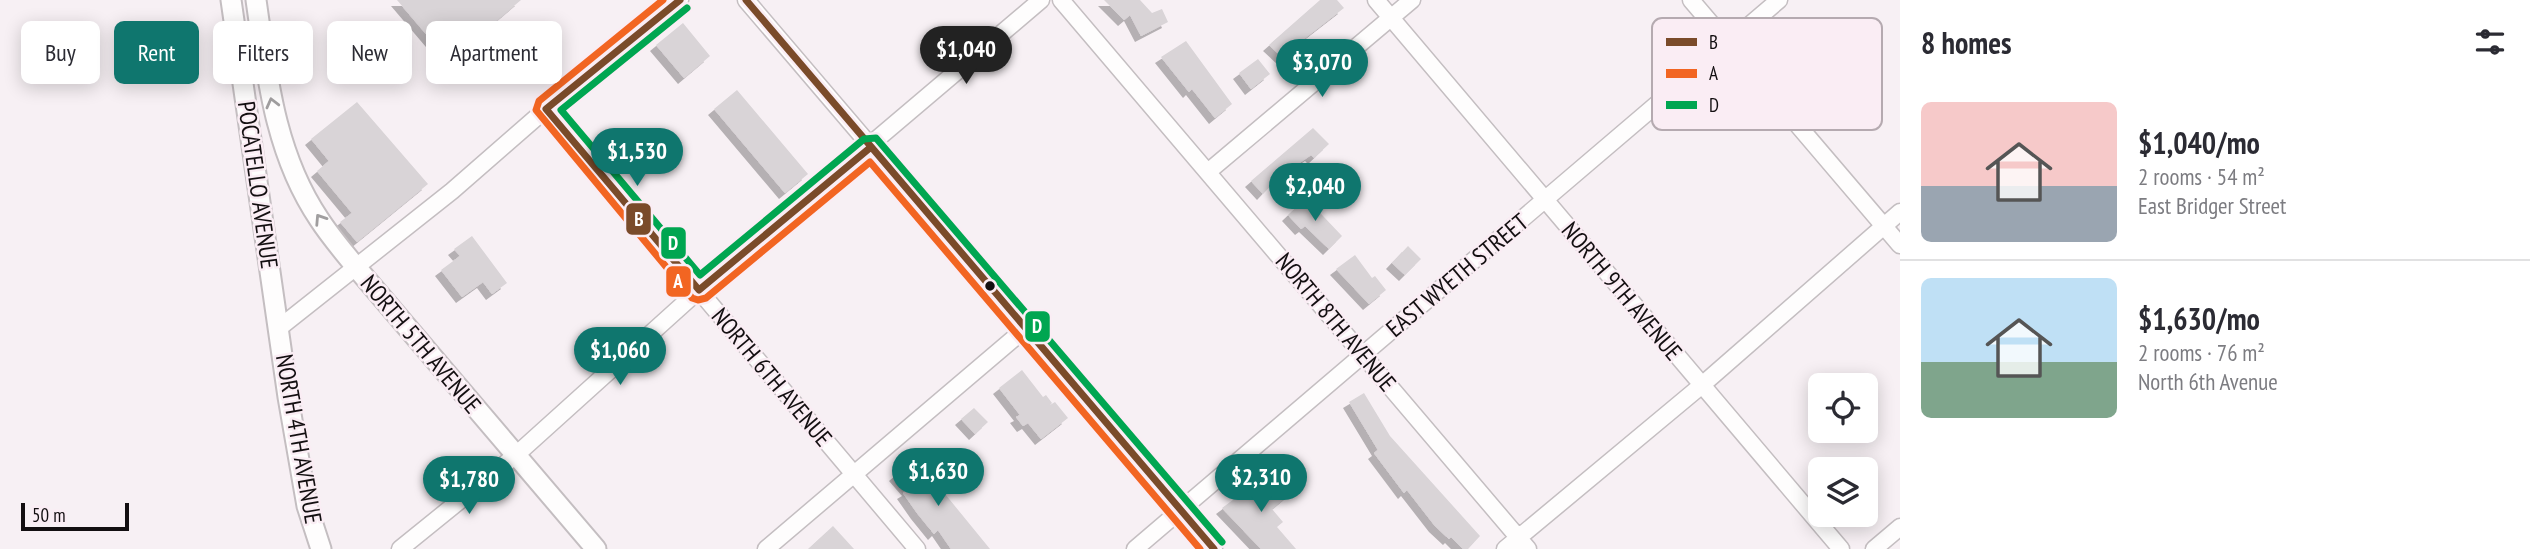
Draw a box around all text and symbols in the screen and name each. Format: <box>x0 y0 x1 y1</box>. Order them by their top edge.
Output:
legend <box>1652 18 1882 130</box>
chip: Buy <box>21 21 100 84</box>
chip: Rent <box>114 21 199 84</box>
chip: Filters <box>213 21 313 84</box>
chip: New <box>327 21 412 84</box>
chip: Apartment <box>426 21 562 84</box>
text: 8 homes <box>1921 23 2012 62</box>
icon: filters <box>2471 23 2509 61</box>
pin: $1,040 <box>909 27 1023 86</box>
text: B <box>1709 30 1718 54</box>
text: $1,040 <box>936 34 996 63</box>
pin: $3,070 <box>1265 40 1379 99</box>
text: $3,070 <box>1292 47 1352 76</box>
text: A <box>1709 61 1718 85</box>
text: D <box>1709 93 1719 117</box>
one-way arrow <box>266 97 280 109</box>
street label: POCATELLO AVENUE <box>231 99 285 271</box>
text: $1,040/mo <box>2138 123 2260 162</box>
pin: $1,530 <box>580 128 694 188</box>
icon: home <box>1977 130 2061 214</box>
text: $1,530 <box>607 136 667 165</box>
text: 2 rooms · 54 m² <box>2138 162 2265 191</box>
pin: $2,040 <box>1258 164 1372 223</box>
text: $2,040 <box>1285 171 1345 200</box>
text: East Bridger Street <box>2138 191 2286 220</box>
line badge: B <box>625 202 652 236</box>
street label: EAST WYETH STREET <box>1380 206 1535 343</box>
text: B <box>634 207 644 231</box>
one-way arrow <box>315 214 328 227</box>
street label: NORTH 9TH AVENUE <box>1555 215 1689 367</box>
line badge: D <box>660 226 687 260</box>
text: D <box>668 231 678 255</box>
street label: NORTH 8TH AVENUE <box>1269 246 1403 398</box>
line badge: A <box>665 265 692 298</box>
street label: NORTH 5TH AVENUE <box>354 268 488 420</box>
text: A <box>672 269 683 293</box>
unlabelled marker <box>983 279 997 293</box>
text: $1,630/mo <box>2138 299 2260 338</box>
street label: NORTH 6TH AVENUE <box>705 301 839 453</box>
icon: home <box>1977 306 2061 390</box>
line badge: D <box>1024 310 1051 343</box>
text: D <box>1032 314 1042 338</box>
pin: $1,060 <box>563 328 677 387</box>
text: $1,060 <box>590 335 650 364</box>
text: 2 rooms · 76 m² <box>2138 338 2265 367</box>
street label: NORTH 4TH AVENUE <box>269 352 329 526</box>
text: North 6th Avenue <box>2138 367 2278 396</box>
map controls <box>1808 373 1878 527</box>
button: locate <box>1808 373 1878 443</box>
pin: $1,630 <box>881 448 995 508</box>
pin: $2,310 <box>1204 454 1318 514</box>
pin: $1,780 <box>412 456 526 516</box>
text: $1,630 <box>908 456 968 485</box>
button: layers <box>1808 457 1878 527</box>
text: $2,310 <box>1231 462 1291 491</box>
text: $1,780 <box>439 464 499 493</box>
scale bar <box>21 500 130 532</box>
text: 50 m <box>32 503 66 527</box>

